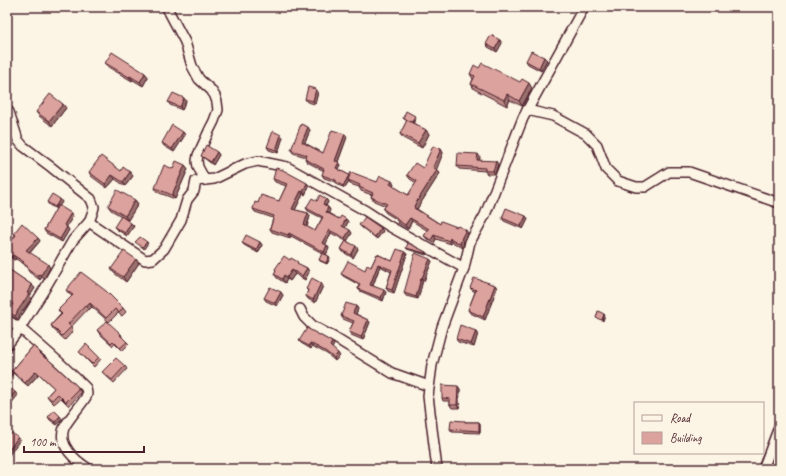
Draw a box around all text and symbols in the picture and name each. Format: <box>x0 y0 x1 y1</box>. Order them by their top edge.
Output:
legend <box>634 402 764 454</box>
text: Road <box>670 410 692 426</box>
scale bar <box>24 428 144 454</box>
text: Building <box>670 430 702 446</box>
text: 100 m <box>30 434 57 450</box>

